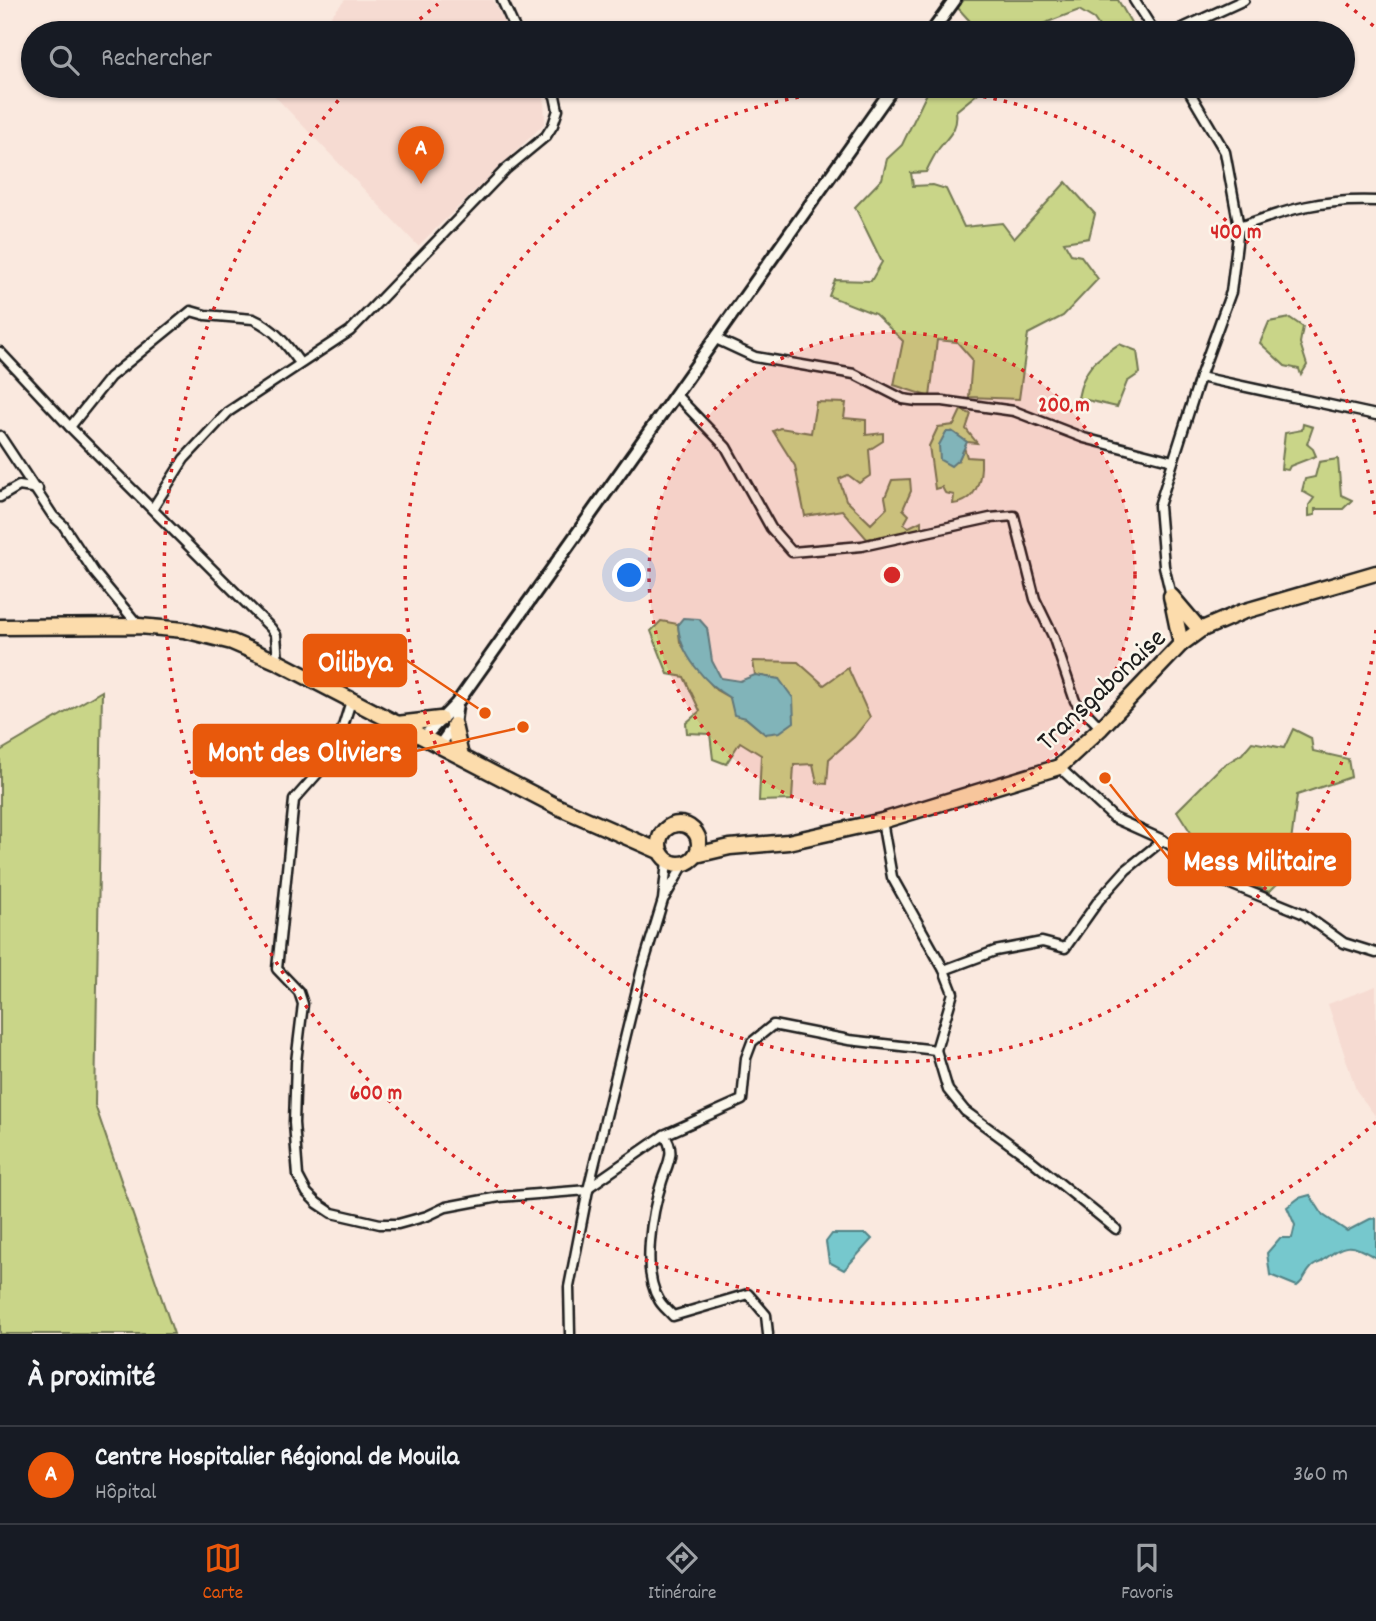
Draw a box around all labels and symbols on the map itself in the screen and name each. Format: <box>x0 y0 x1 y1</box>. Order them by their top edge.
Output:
pin: A <box>398 126 444 184</box>
text: 400 m <box>1211 219 1261 249</box>
text: 200 m <box>1038 392 1090 422</box>
your location <box>612 558 646 592</box>
centre of rings <box>880 563 904 587</box>
street label: Transgabonaise <box>1030 621 1177 762</box>
callout: Oilibya <box>304 635 406 686</box>
text: Oilibya <box>318 644 393 687</box>
callout: Mont des Oliviers <box>194 725 416 776</box>
text: Mont des Oliviers <box>208 734 402 777</box>
callout: Mess Militaire <box>1169 834 1350 885</box>
text: Mess Militaire <box>1183 843 1337 886</box>
text: 600 m <box>350 1080 402 1110</box>

